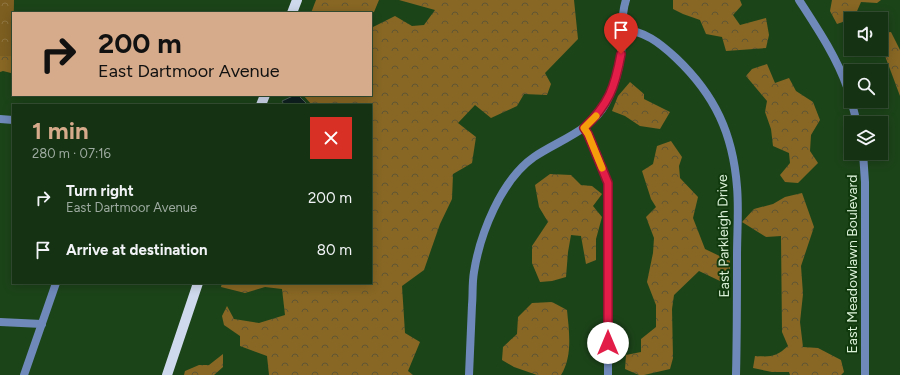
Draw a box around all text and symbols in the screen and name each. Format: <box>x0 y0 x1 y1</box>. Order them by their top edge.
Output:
map controls <box>844 12 888 160</box>
button: sound <box>844 12 888 56</box>
pin <box>604 13 638 54</box>
icon: arrive <box>610 19 632 41</box>
text: 200 m <box>98 26 182 60</box>
icon: right <box>32 28 84 80</box>
text: East Dartmoor Avenue <box>98 60 280 82</box>
button: search <box>844 64 888 108</box>
text: 1 min <box>32 116 89 145</box>
button: layers <box>844 116 888 160</box>
button: close <box>310 117 352 159</box>
text: 280 m · 07:16 <box>32 146 111 161</box>
street label: East Parkleigh Drive <box>714 174 733 298</box>
street label: East Meadowlawn Boulevard <box>844 174 861 354</box>
text: Turn right <box>66 182 134 200</box>
icon: right <box>32 187 54 209</box>
text: 200 m <box>308 189 352 207</box>
text: East Dartmoor Avenue <box>66 200 197 215</box>
icon: arrive <box>32 239 54 261</box>
text: Arrive at destination <box>66 241 207 259</box>
text: 80 m <box>317 241 352 259</box>
position arrow <box>587 322 629 364</box>

